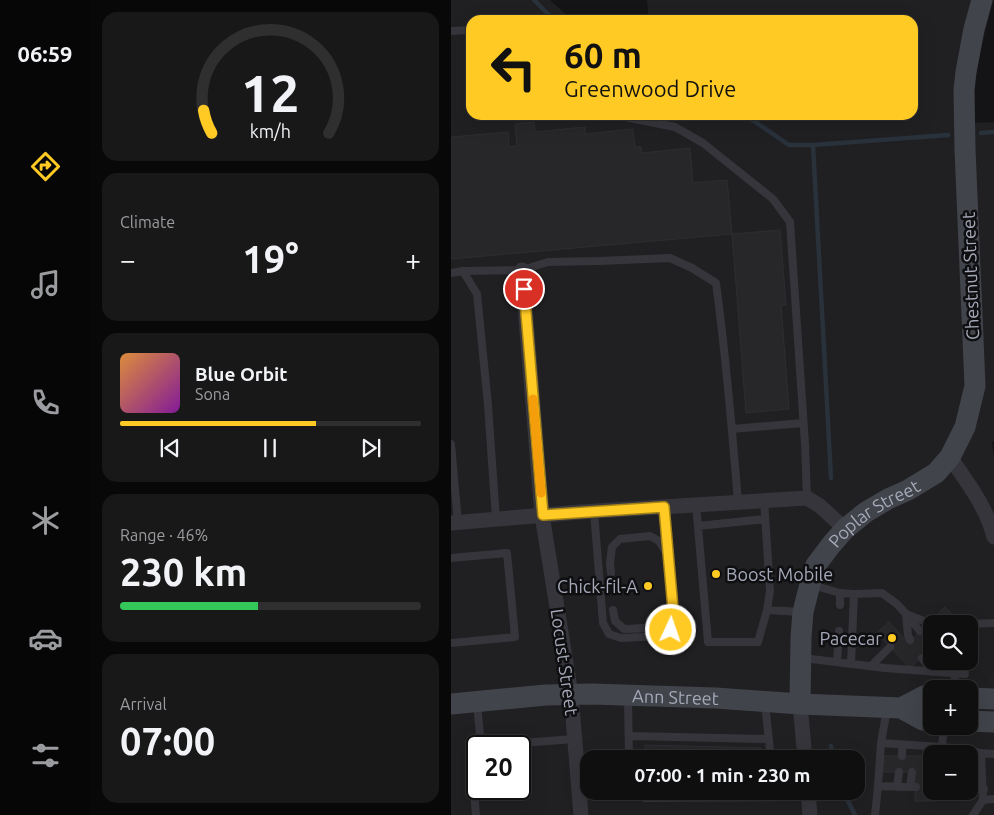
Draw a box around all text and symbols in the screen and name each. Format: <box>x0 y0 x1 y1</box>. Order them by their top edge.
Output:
icon: left <box>481 35 546 100</box>
text: 60 m <box>564 35 642 75</box>
text: 06:59 <box>17 41 73 66</box>
text: 12 <box>241 64 300 122</box>
text: Greenwood Drive <box>564 76 736 101</box>
text: km/h <box>250 121 291 141</box>
icon: directions <box>28 149 63 184</box>
street label: Chestnut Street <box>958 212 982 340</box>
text: Climate <box>120 213 175 231</box>
text: 19° <box>242 238 299 280</box>
text: − <box>120 244 136 275</box>
text: + <box>405 244 421 275</box>
icon: music <box>28 267 63 302</box>
pin <box>503 268 545 310</box>
icon: arrive <box>510 275 538 303</box>
text: Blue Orbit <box>195 363 288 385</box>
icon: phone <box>28 385 63 420</box>
text: Sona <box>195 385 230 403</box>
icon: previous <box>156 434 184 462</box>
icon: pause <box>256 434 284 462</box>
icon: next <box>357 434 385 462</box>
street label: Poplar Street <box>824 475 923 551</box>
icon: climate <box>28 503 63 538</box>
text: Range · 46% <box>120 526 208 544</box>
text: 230 km <box>120 551 247 593</box>
place label: Boost Mobile <box>726 564 833 584</box>
marker: Boost Mobile <box>710 568 722 580</box>
place label: Chick-fil-A <box>557 576 638 596</box>
marker: Chick-fil-A <box>642 580 654 592</box>
position arrow <box>644 603 696 655</box>
street label: Locust Street <box>548 607 582 717</box>
map controls <box>923 615 978 800</box>
button: search <box>923 615 978 670</box>
icon: car <box>28 621 63 656</box>
place label: Pacecar <box>820 628 882 648</box>
marker: Pacecar <box>886 632 898 644</box>
button: + <box>923 680 978 735</box>
street label: Ann Street <box>632 685 719 708</box>
text: Arrival <box>120 695 167 713</box>
text: 07:00 <box>120 720 215 762</box>
speed limit sign: 20 <box>466 735 531 800</box>
icon: filters <box>28 738 63 773</box>
button: − <box>923 745 978 800</box>
text: 07:00 · 1 min · 230 m <box>635 764 810 786</box>

